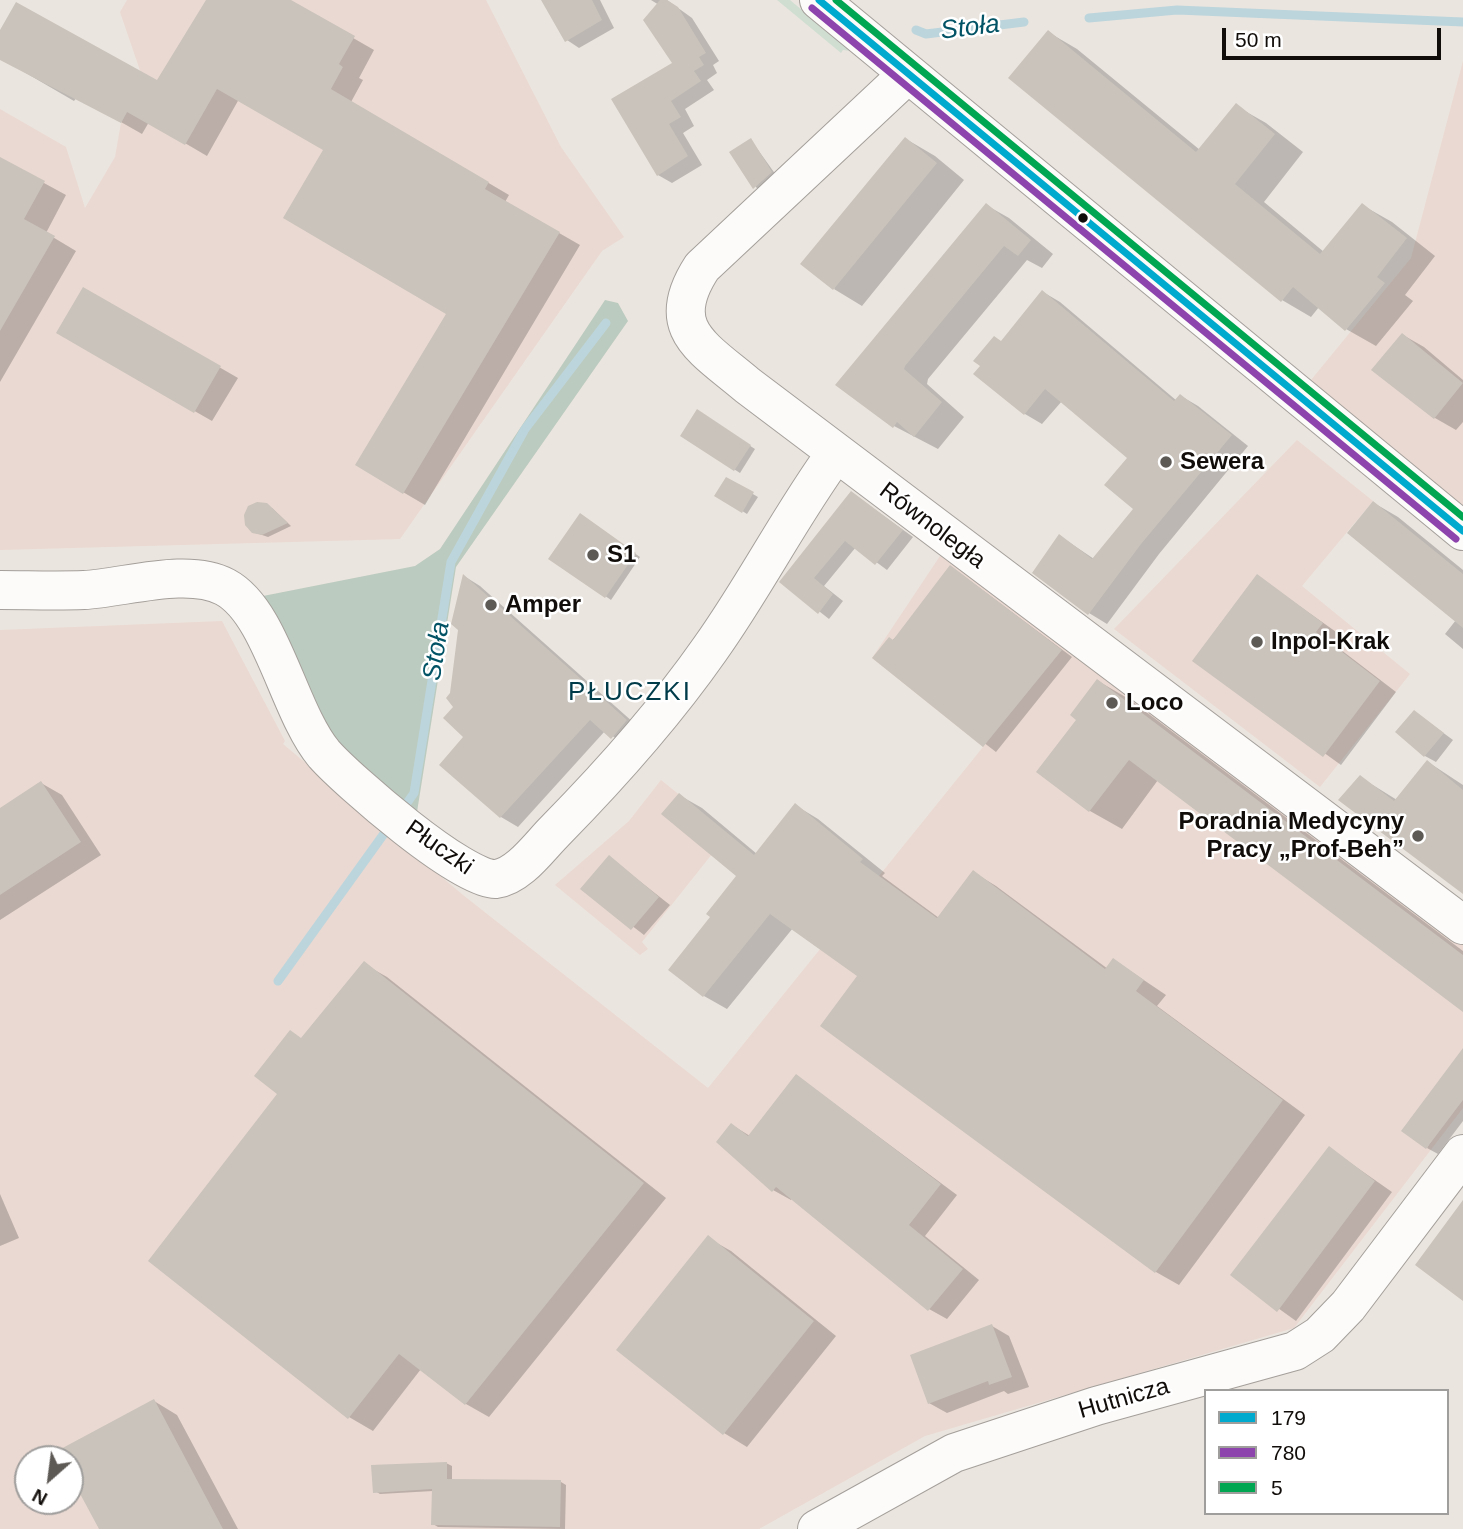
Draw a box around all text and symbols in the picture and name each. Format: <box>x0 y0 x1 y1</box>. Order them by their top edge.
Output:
water label: Stoła <box>939 9 1001 47</box>
scale bar <box>1225 14 1444 58</box>
text: 50 m <box>1235 28 1282 51</box>
unlabelled marker <box>1076 211 1090 225</box>
place label: Sewera <box>1180 448 1264 476</box>
marker: Sewera <box>1158 454 1174 470</box>
street label: Równoległa <box>873 477 991 575</box>
place label: S1 <box>607 541 636 569</box>
marker: S1 <box>585 547 601 563</box>
place label: Amper <box>505 591 581 619</box>
marker: Amper <box>483 597 499 613</box>
water label: Stoła <box>417 619 457 683</box>
place label: Inpol-Krak <box>1271 628 1390 656</box>
marker: Inpol-Krak <box>1249 634 1265 650</box>
district label: PŁUCZKI <box>569 677 691 709</box>
place label: Loco <box>1126 689 1183 717</box>
marker: Loco <box>1104 695 1120 711</box>
place label: Poradnia Medycyny Pracy „Prof-Beh” <box>1179 808 1404 864</box>
street label: Płuczki <box>400 814 478 882</box>
marker: Poradnia Medycyny Pracy „Prof-Beh” <box>1410 828 1426 844</box>
street label: Hutnicza <box>1075 1372 1173 1426</box>
legend <box>1204 1389 1449 1515</box>
text: 179 <box>1271 1406 1306 1429</box>
text: 780 <box>1271 1441 1306 1464</box>
north arrow <box>14 1445 84 1515</box>
text: 5 <box>1271 1476 1283 1499</box>
text: N <box>29 1485 51 1510</box>

